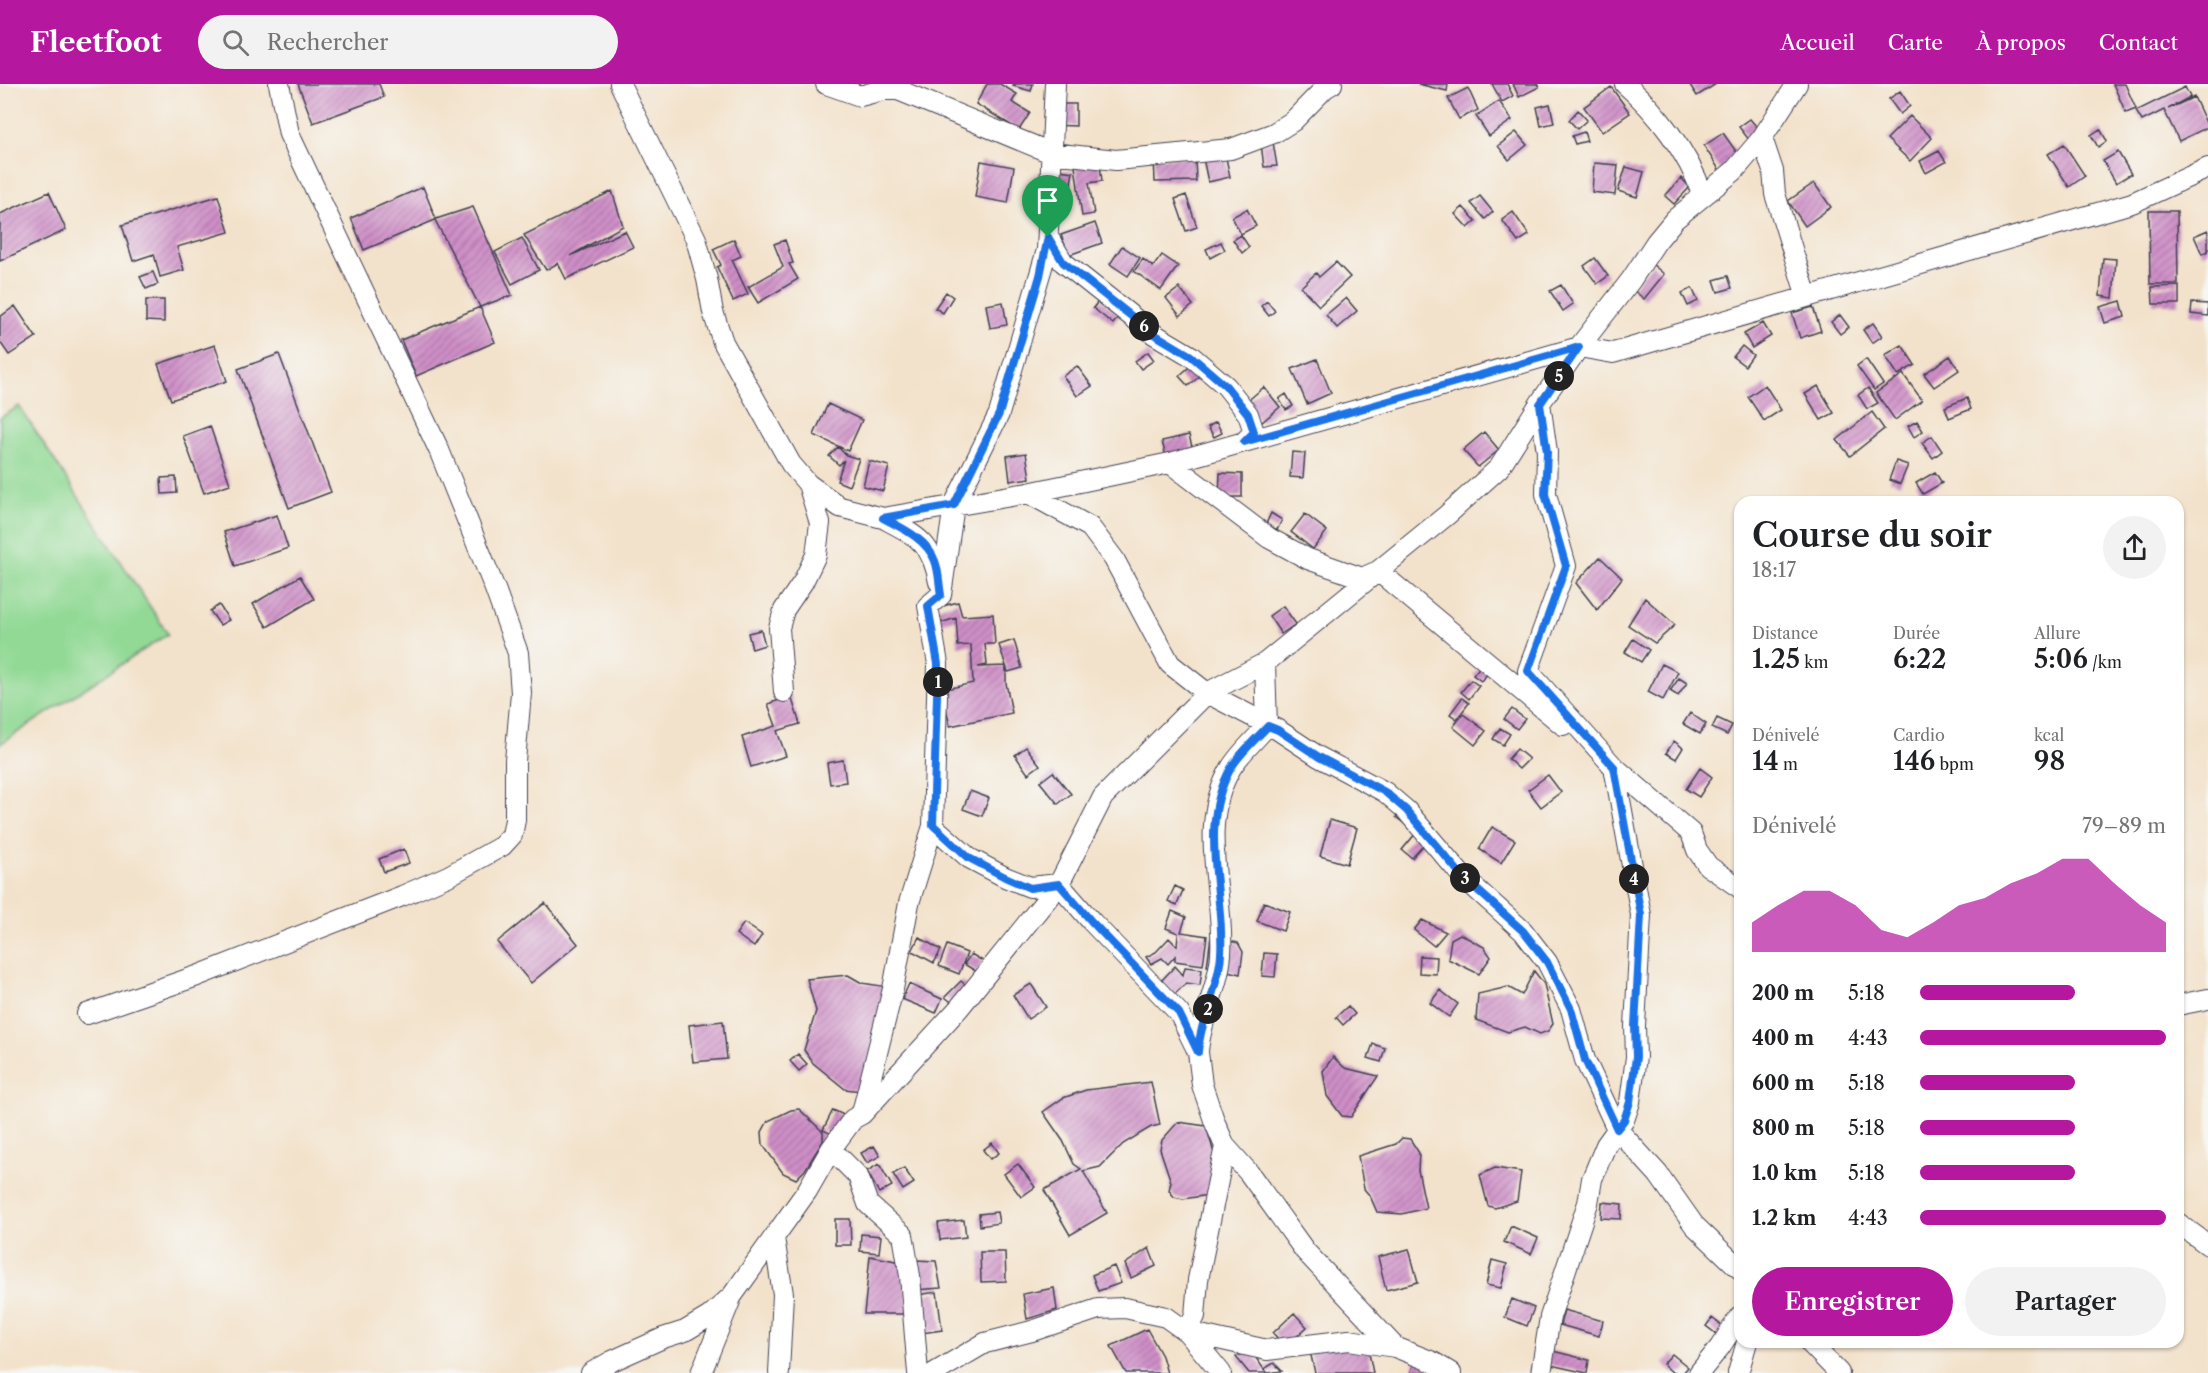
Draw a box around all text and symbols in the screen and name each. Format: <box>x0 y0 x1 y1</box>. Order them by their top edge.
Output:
search box <box>198 15 618 69</box>
text: Fleetfoot <box>30 25 162 59</box>
icon: search <box>219 26 252 59</box>
text: Rechercher <box>267 29 389 56</box>
text: Accueil <box>1780 30 1855 55</box>
text: Carte <box>1888 30 1943 55</box>
text: À propos <box>1976 30 2066 55</box>
text: Contact <box>2099 30 2178 55</box>
pin <box>1022 175 1073 237</box>
icon: arrive <box>1031 184 1064 217</box>
pin: 6 <box>1129 311 1159 341</box>
text: 6 <box>1139 316 1149 336</box>
pin: 5 <box>1544 361 1574 391</box>
text: 5 <box>1555 366 1563 386</box>
text: Course du soir <box>1752 515 1992 556</box>
button: share <box>2103 516 2166 579</box>
text: 18:17 <box>1752 558 1796 582</box>
text: Distance <box>1752 623 1818 643</box>
text: Durée <box>1893 623 1940 643</box>
text: Allure <box>2034 623 2081 643</box>
text: 1.25 <box>1752 643 1800 675</box>
text: 6:22 <box>1893 643 1946 675</box>
text: 5:06 <box>2034 643 2088 675</box>
text: km <box>1800 652 1828 672</box>
text: /km <box>2088 652 2122 672</box>
pin: 1 <box>923 667 953 697</box>
text: 1 <box>934 672 942 692</box>
text: Dénivelé <box>1752 725 1820 745</box>
text: Cardio <box>1893 725 1945 745</box>
text: kcal <box>2034 725 2064 745</box>
text: 14 <box>1752 745 1779 777</box>
text: 146 <box>1893 745 1935 777</box>
text: 98 <box>2034 745 2065 777</box>
text: m <box>1779 754 1798 774</box>
text: bpm <box>1935 754 1974 774</box>
text: Dénivelé <box>1752 814 1836 838</box>
text: 79–89 m <box>2082 814 2166 838</box>
pin: 3 <box>1450 863 1480 893</box>
pin: 4 <box>1619 864 1649 894</box>
text: 3 <box>1460 868 1470 888</box>
text: 4 <box>1629 869 1639 889</box>
text: 200 m <box>1752 981 1814 1005</box>
text: 5:18 <box>1848 981 1885 1005</box>
pin: 2 <box>1193 994 1223 1024</box>
text: 2 <box>1203 999 1213 1019</box>
text: 400 m <box>1752 1026 1814 1050</box>
text: 4:43 <box>1848 1026 1888 1050</box>
text: 600 m <box>1752 1071 1814 1095</box>
text: 5:18 <box>1848 1071 1885 1095</box>
text: 800 m <box>1752 1116 1815 1140</box>
text: 5:18 <box>1848 1116 1885 1140</box>
text: 1.0 km <box>1752 1161 1817 1185</box>
text: 5:18 <box>1848 1161 1885 1185</box>
text: 1.2 km <box>1752 1206 1816 1230</box>
text: 4:43 <box>1848 1206 1888 1230</box>
button: Enregistrer <box>1752 1267 1953 1336</box>
button: Partager <box>1965 1267 2166 1336</box>

